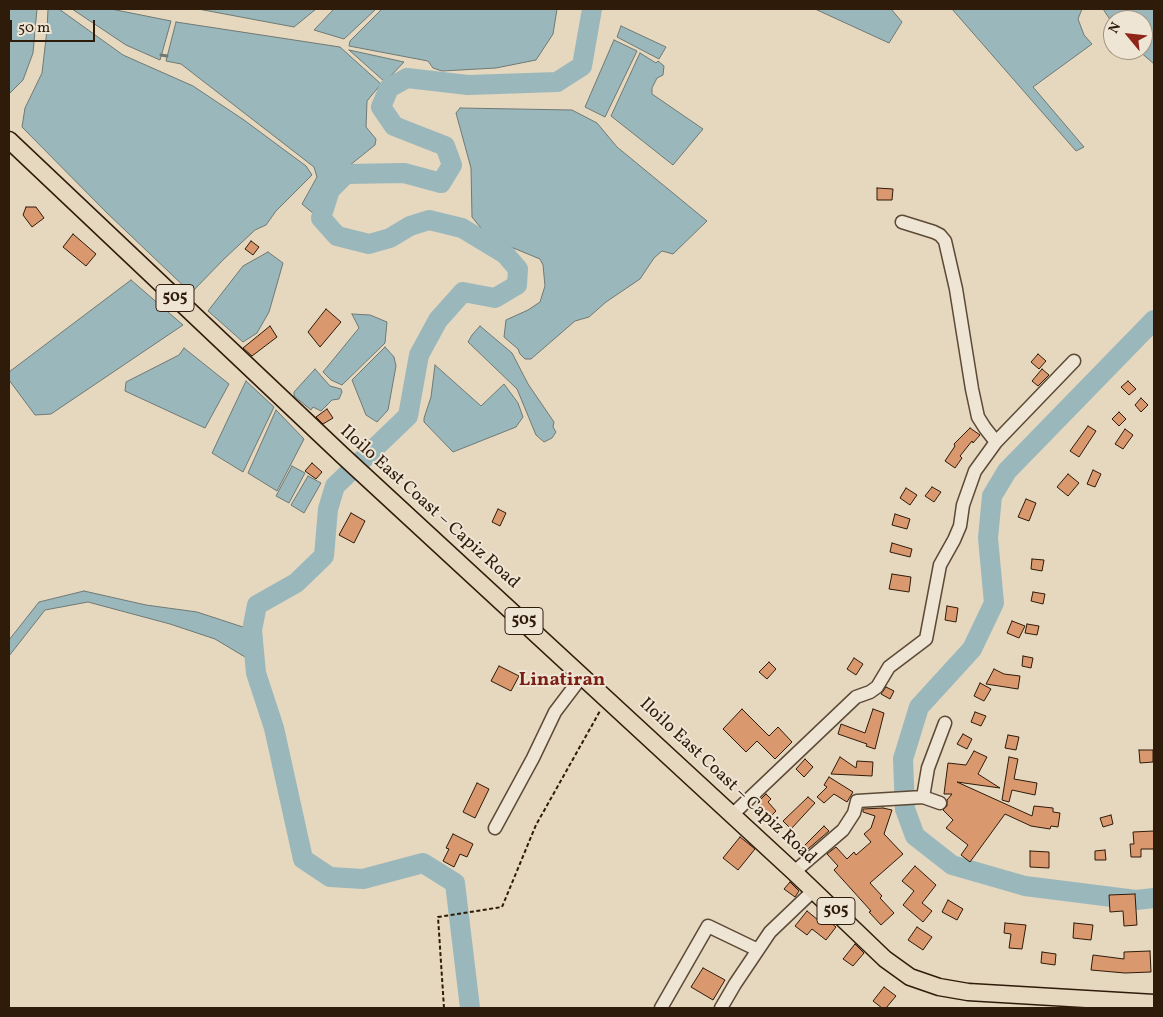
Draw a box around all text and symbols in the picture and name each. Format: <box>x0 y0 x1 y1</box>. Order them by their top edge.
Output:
scale bar <box>12 10 98 42</box>
north arrow <box>1103 10 1153 60</box>
text: 50 m <box>18 18 50 39</box>
text: N <box>1104 19 1126 37</box>
road number: 505 <box>156 284 194 312</box>
street label: Iloilo East Coast – Capiz Road <box>335 422 523 594</box>
road number: 505 <box>505 608 543 634</box>
district label: Linatiran <box>519 671 605 693</box>
street label: Iloilo East Coast – Capiz Road <box>634 694 820 870</box>
road number: 505 <box>817 898 855 924</box>

